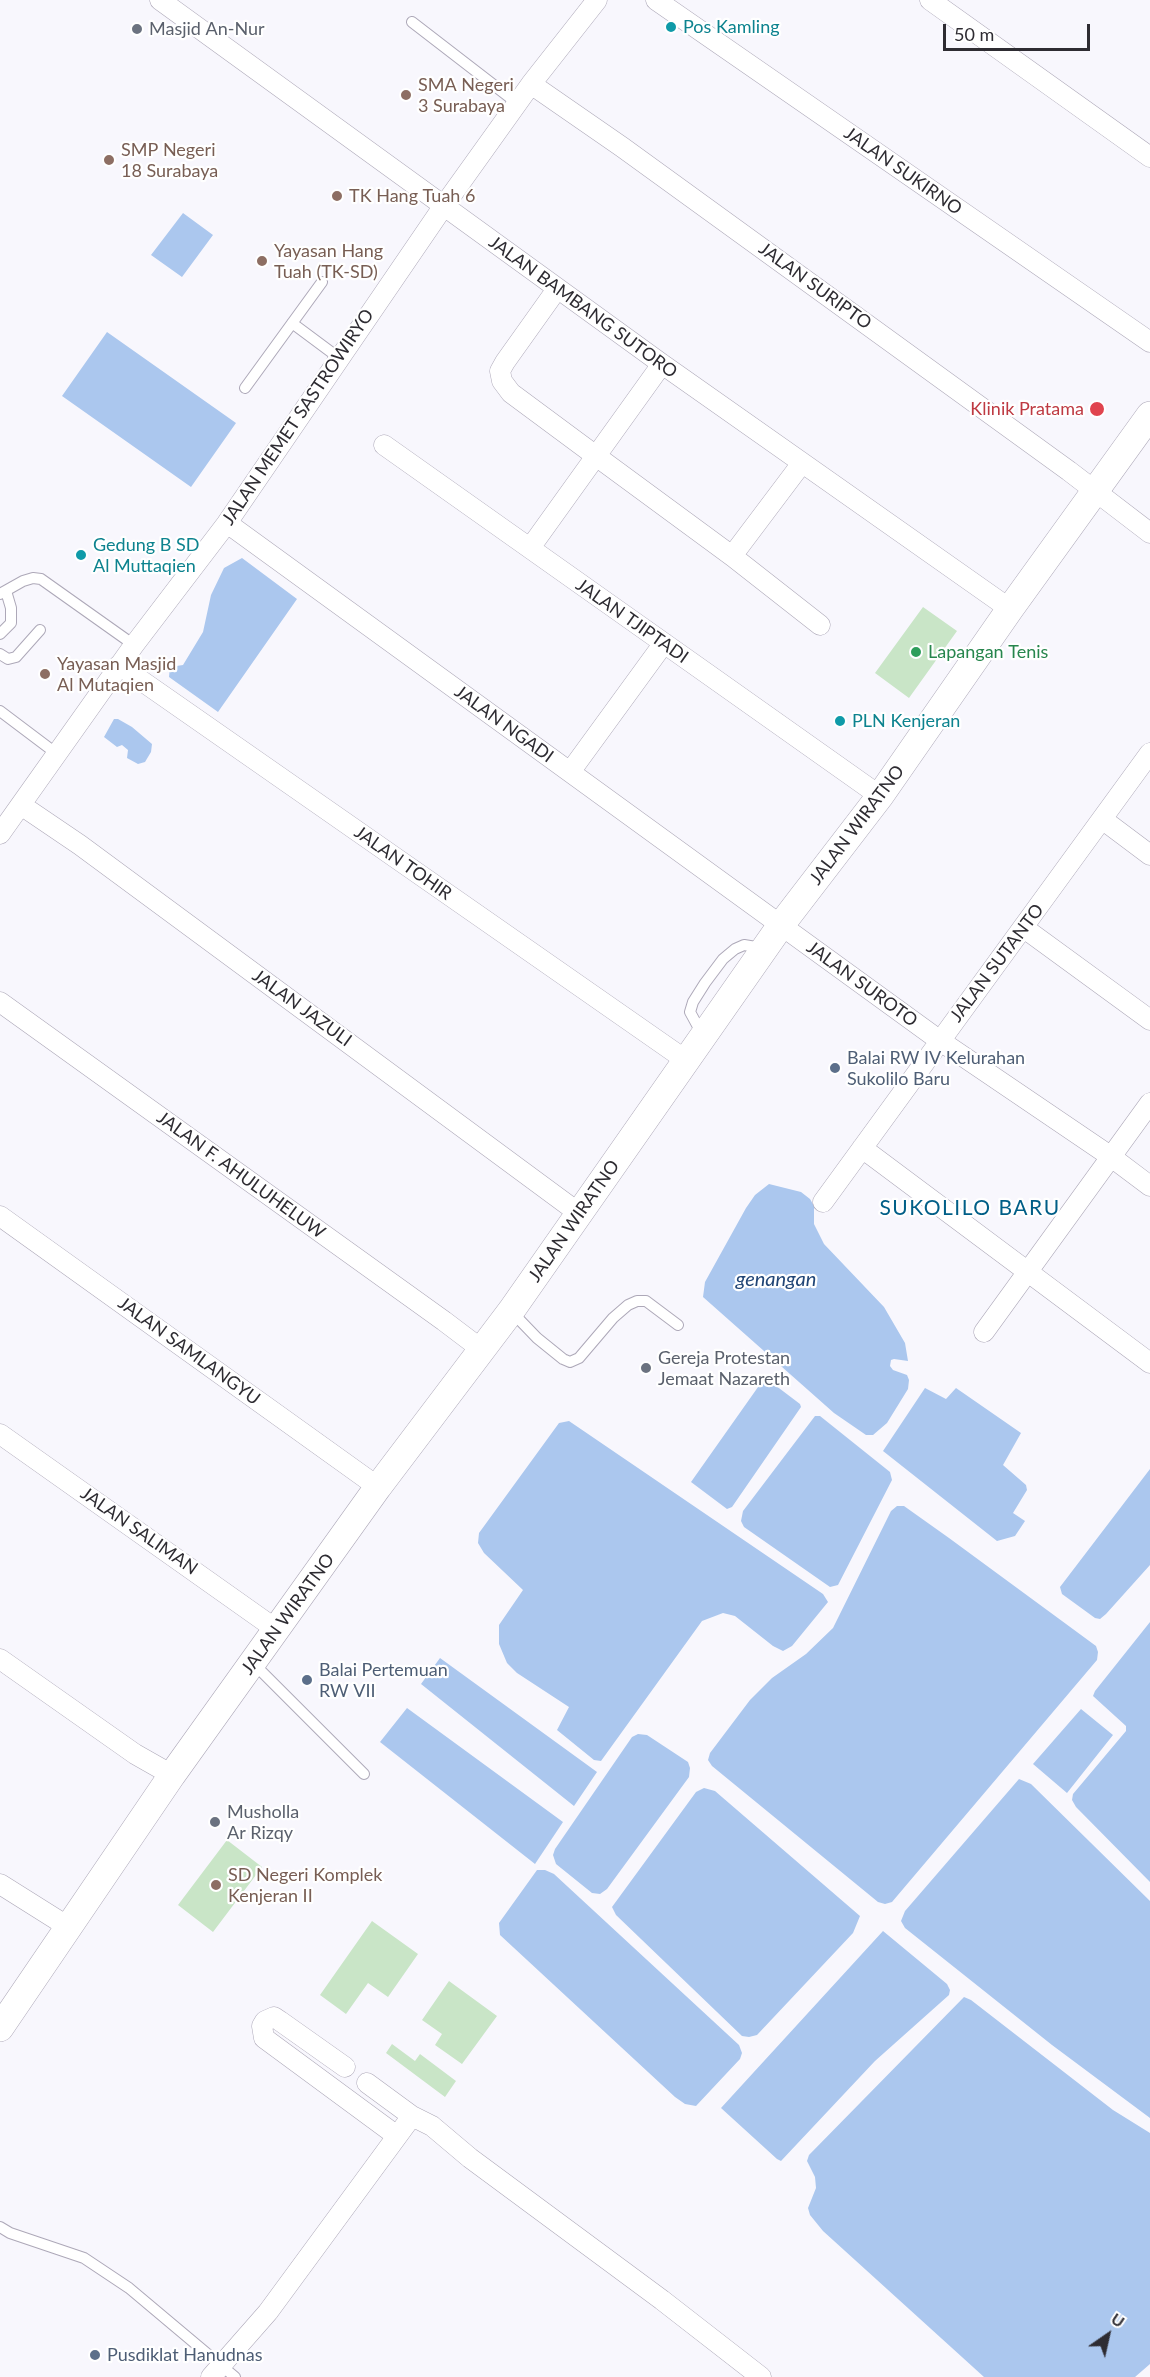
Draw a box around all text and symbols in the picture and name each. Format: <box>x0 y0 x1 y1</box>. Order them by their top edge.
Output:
scale bar <box>946 12 1093 50</box>
place label: Pos Kamling <box>683 16 780 38</box>
place label: Masjid An-Nur <box>149 18 265 40</box>
marker: Pos Kamling <box>664 20 678 34</box>
marker: Masjid An-Nur <box>130 22 144 36</box>
text: 50 m <box>954 23 994 45</box>
place label: SMA Negeri 3 Surabaya <box>418 74 514 116</box>
marker: SMA Negeri 3 Surabaya <box>399 88 413 102</box>
street label: JALAN SUKIRNO <box>840 122 966 220</box>
place label: SMP Negeri 18 Surabaya <box>121 139 218 182</box>
marker: SMP Negeri 18 Surabaya <box>102 153 116 167</box>
place label: TK Hang Tuah 6 <box>349 185 475 207</box>
marker: TK Hang Tuah 6 <box>330 189 344 203</box>
street label: JALAN BAMBANG SUTORO <box>484 231 682 383</box>
street label: JALAN SURIPTO <box>754 238 876 334</box>
place label: Yayasan Hang Tuah (TK-SD) <box>274 240 383 282</box>
marker: Yayasan Hang Tuah (TK-SD) <box>255 254 269 268</box>
street label: JALAN MEMET SASTROWIRYO <box>218 305 378 529</box>
place label: Klinik Pratama <box>970 398 1084 420</box>
marker: Klinik Pratama <box>1088 400 1106 418</box>
place label: Gedung B SD Al Muttaqien <box>93 534 199 576</box>
marker: Gedung B SD Al Muttaqien <box>74 548 88 562</box>
street label: JALAN TJIPTADI <box>572 574 692 668</box>
place label: Lapangan Tenis <box>928 641 1048 663</box>
marker: Lapangan Tenis <box>909 645 923 659</box>
place label: Yayasan Masjid Al Mutaqien <box>57 653 176 696</box>
marker: Yayasan Masjid Al Mutaqien <box>38 667 52 681</box>
street label: JALAN NGADI <box>450 681 558 767</box>
place label: PLN Kenjeran <box>852 710 960 732</box>
marker: PLN Kenjeran <box>833 714 847 728</box>
street label: JALAN WIRATNO <box>805 761 909 889</box>
street label: JALAN TOHIR <box>350 821 456 905</box>
street label: JALAN SUTANTO <box>946 900 1048 1026</box>
street label: JALAN SUROTO <box>802 937 922 1031</box>
street label: JALAN JAZULI <box>248 965 356 1051</box>
place label: Balai RW IV Kelurahan Sukolilo Baru <box>847 1047 1025 1090</box>
marker: Balai RW IV Kelurahan Sukolilo Baru <box>828 1061 842 1075</box>
street label: JALAN F. AHULUHELUW <box>153 1107 329 1243</box>
street label: JALAN WIRATNO <box>524 1156 624 1286</box>
district label: SUKOLILO BARU <box>879 1195 1061 1221</box>
water label: genangan <box>736 1268 816 1292</box>
street label: JALAN SAMLANGYU <box>114 1292 264 1410</box>
place label: Gereja Protestan Jemaat Nazareth <box>658 1347 790 1390</box>
marker: Gereja Protestan Jemaat Nazareth <box>639 1361 653 1375</box>
street label: JALAN SALIMAN <box>76 1483 202 1579</box>
street label: JALAN WIRATNO <box>237 1549 339 1679</box>
place label: Balai Pertemuan RW VII <box>319 1659 448 1702</box>
marker: Balai Pertemuan RW VII <box>300 1673 314 1687</box>
place label: Musholla Ar Rizqy <box>227 1801 299 1844</box>
marker: Musholla Ar Rizqy <box>208 1815 222 1829</box>
place label: SD Negeri Komplek Kenjeran II <box>228 1864 382 1906</box>
marker: SD Negeri Komplek Kenjeran II <box>209 1878 223 1892</box>
north arrow <box>1078 2305 1138 2365</box>
text: U <box>1108 2308 1129 2331</box>
place label: Pusdiklat Hanudnas <box>107 2344 263 2366</box>
marker: Pusdiklat Hanudnas <box>88 2348 102 2362</box>

